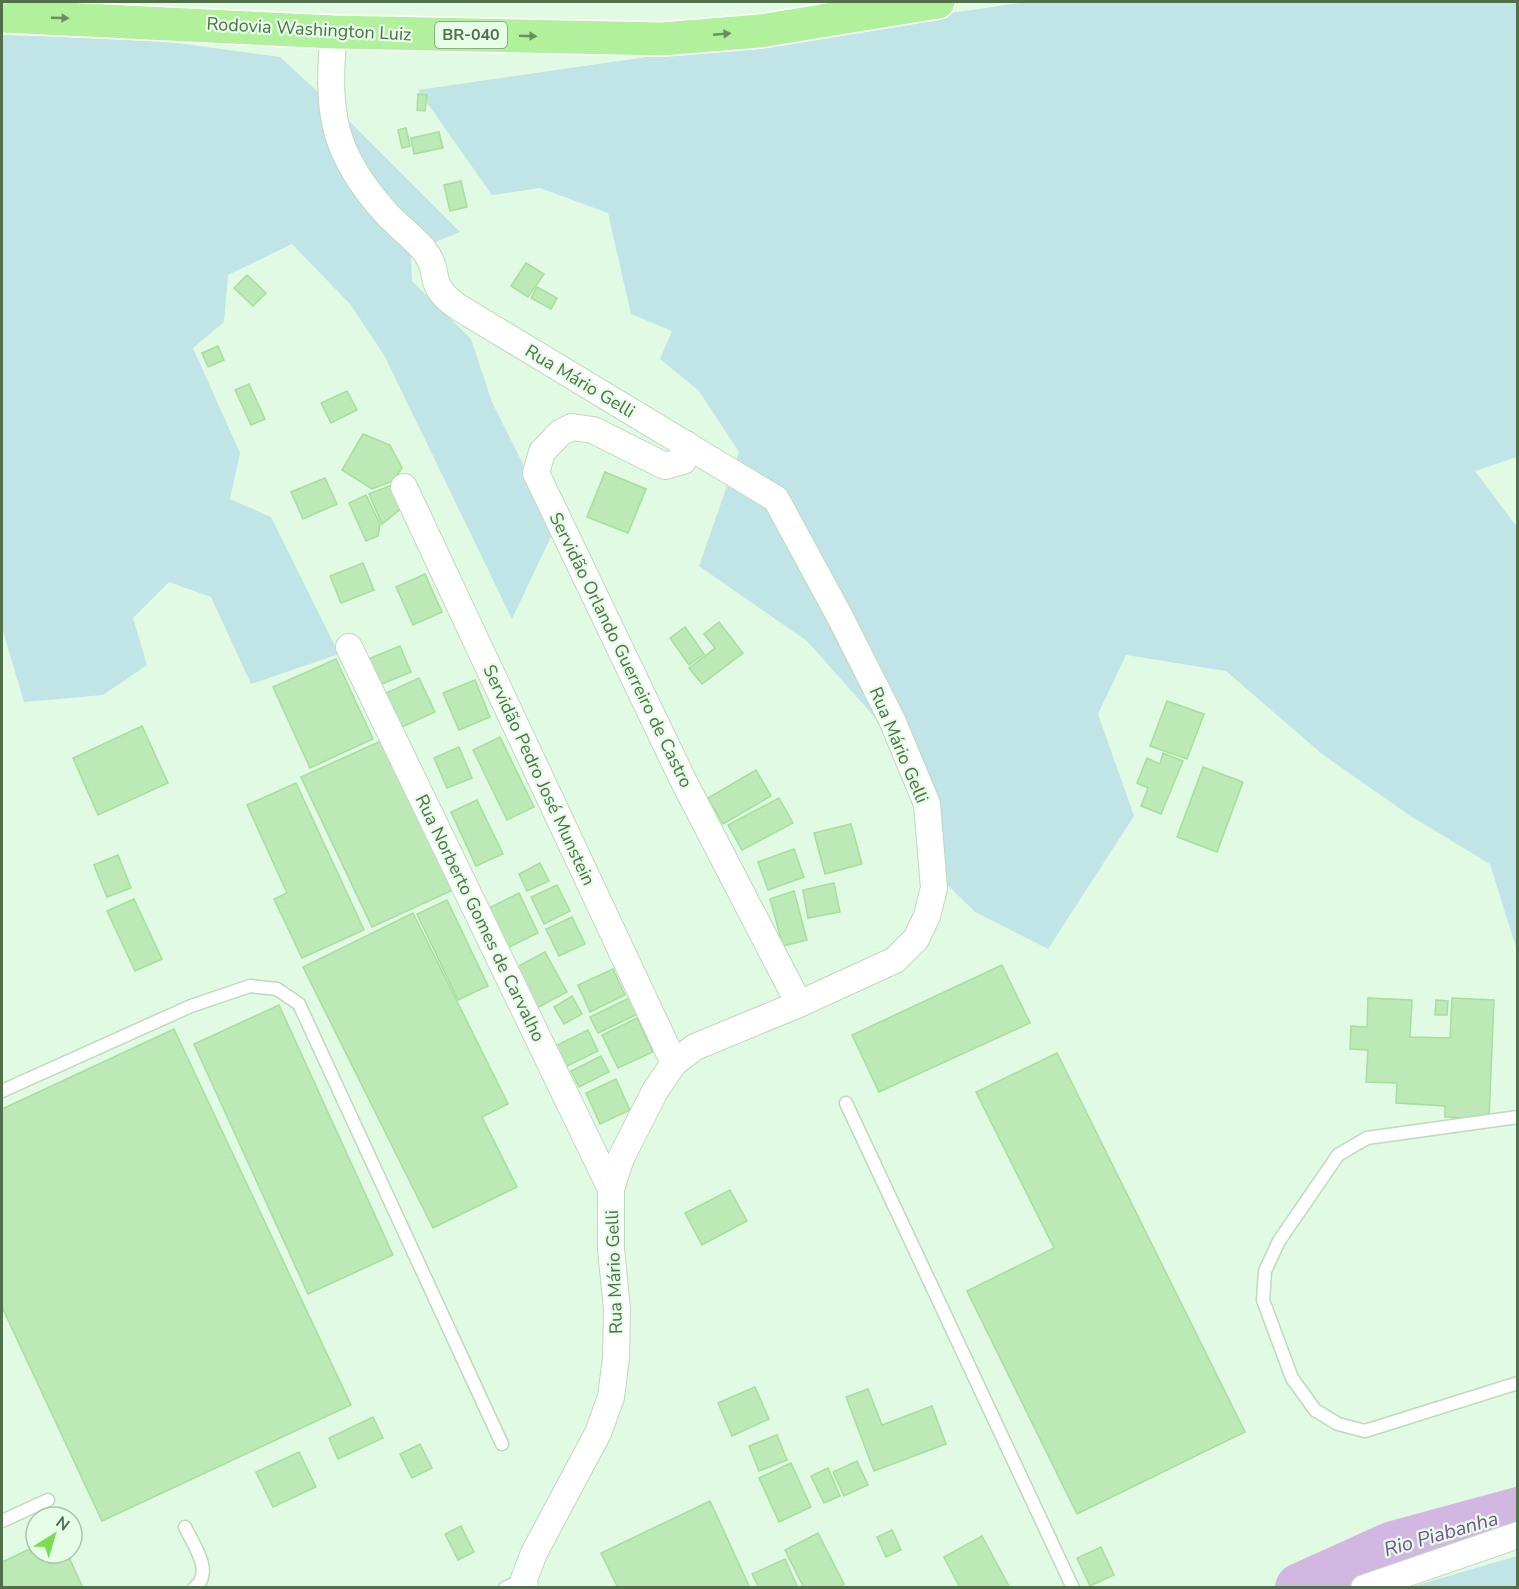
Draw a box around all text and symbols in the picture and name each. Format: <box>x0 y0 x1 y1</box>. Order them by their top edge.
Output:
street label: Rodovia Washington Luiz <box>206 12 412 46</box>
one-way arrow <box>50 13 69 22</box>
road number: BR-040 <box>435 22 507 48</box>
one-way arrow <box>713 29 732 39</box>
one-way arrow <box>518 32 537 41</box>
street label: Rua Mário Gelli <box>521 339 639 423</box>
street label: Servidão Orlando Guerreiro de Castro <box>544 508 698 792</box>
street label: Servidão Pedro José Munstein <box>477 661 601 889</box>
street label: Rua Mário Gelli <box>864 683 934 807</box>
street label: Rua Norberto Gomes de Carvalho <box>409 790 551 1046</box>
street label: Rua Mário Gelli <box>600 1210 628 1334</box>
north arrow <box>24 1505 84 1565</box>
water label: Rio Piabanha <box>1381 1505 1501 1563</box>
text: N <box>51 1511 74 1536</box>

